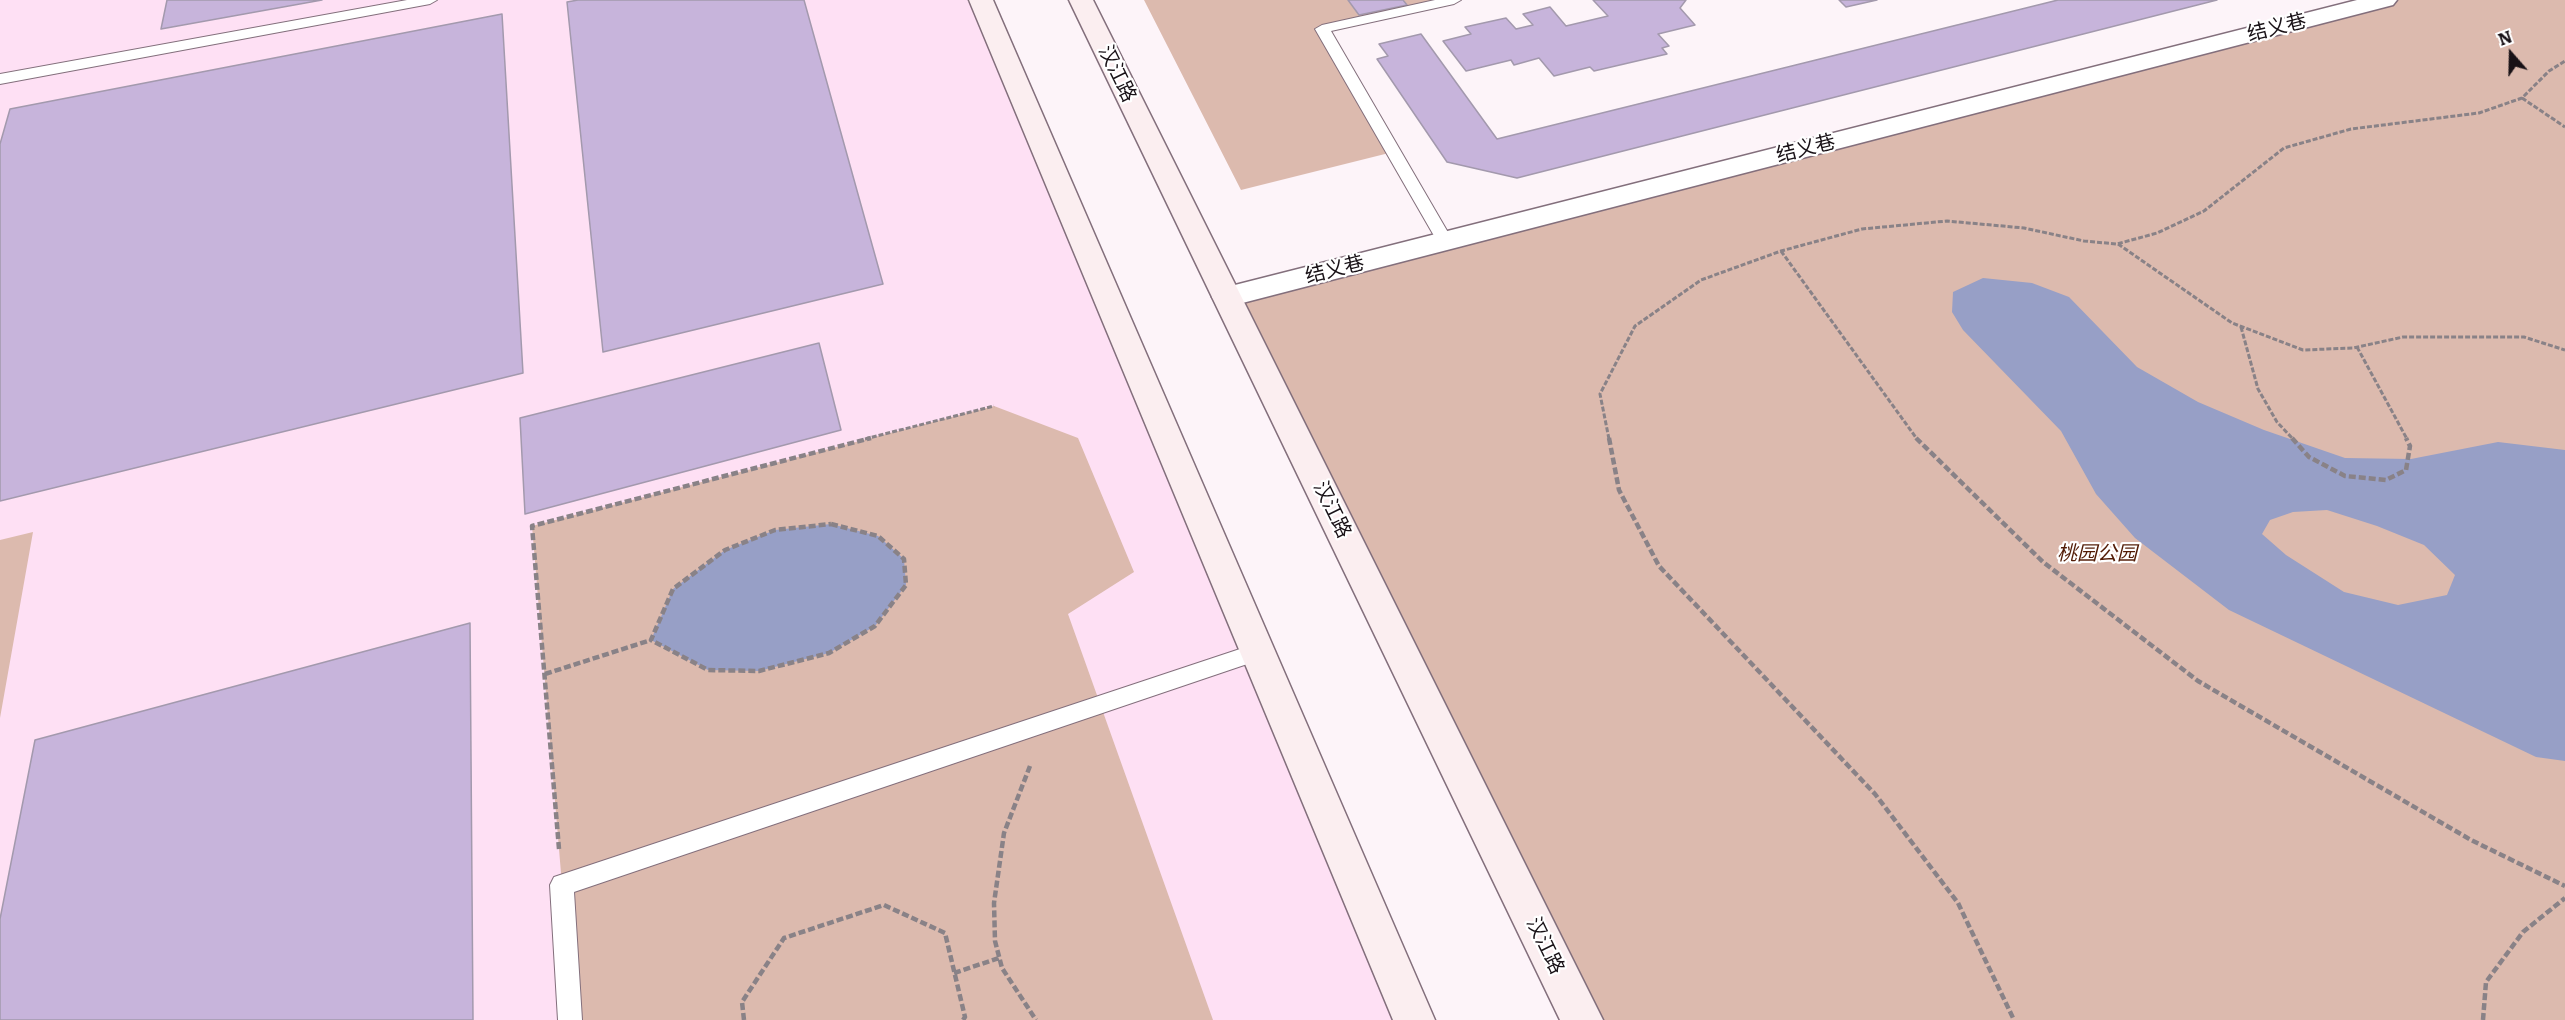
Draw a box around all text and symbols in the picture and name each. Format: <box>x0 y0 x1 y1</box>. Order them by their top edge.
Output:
street label: 结义巷 <box>2245 9 2309 47</box>
north arrow <box>2481 24 2541 84</box>
text: N <box>2494 24 2515 51</box>
street label: 汉江路 <box>1093 42 1141 106</box>
street label: 结义巷 <box>1774 130 1838 168</box>
street label: 结义巷 <box>1303 251 1367 289</box>
street label: 汉江路 <box>1308 478 1356 542</box>
park label: 桃园公园 <box>2057 542 2137 566</box>
street label: 汉江路 <box>1521 914 1569 978</box>

